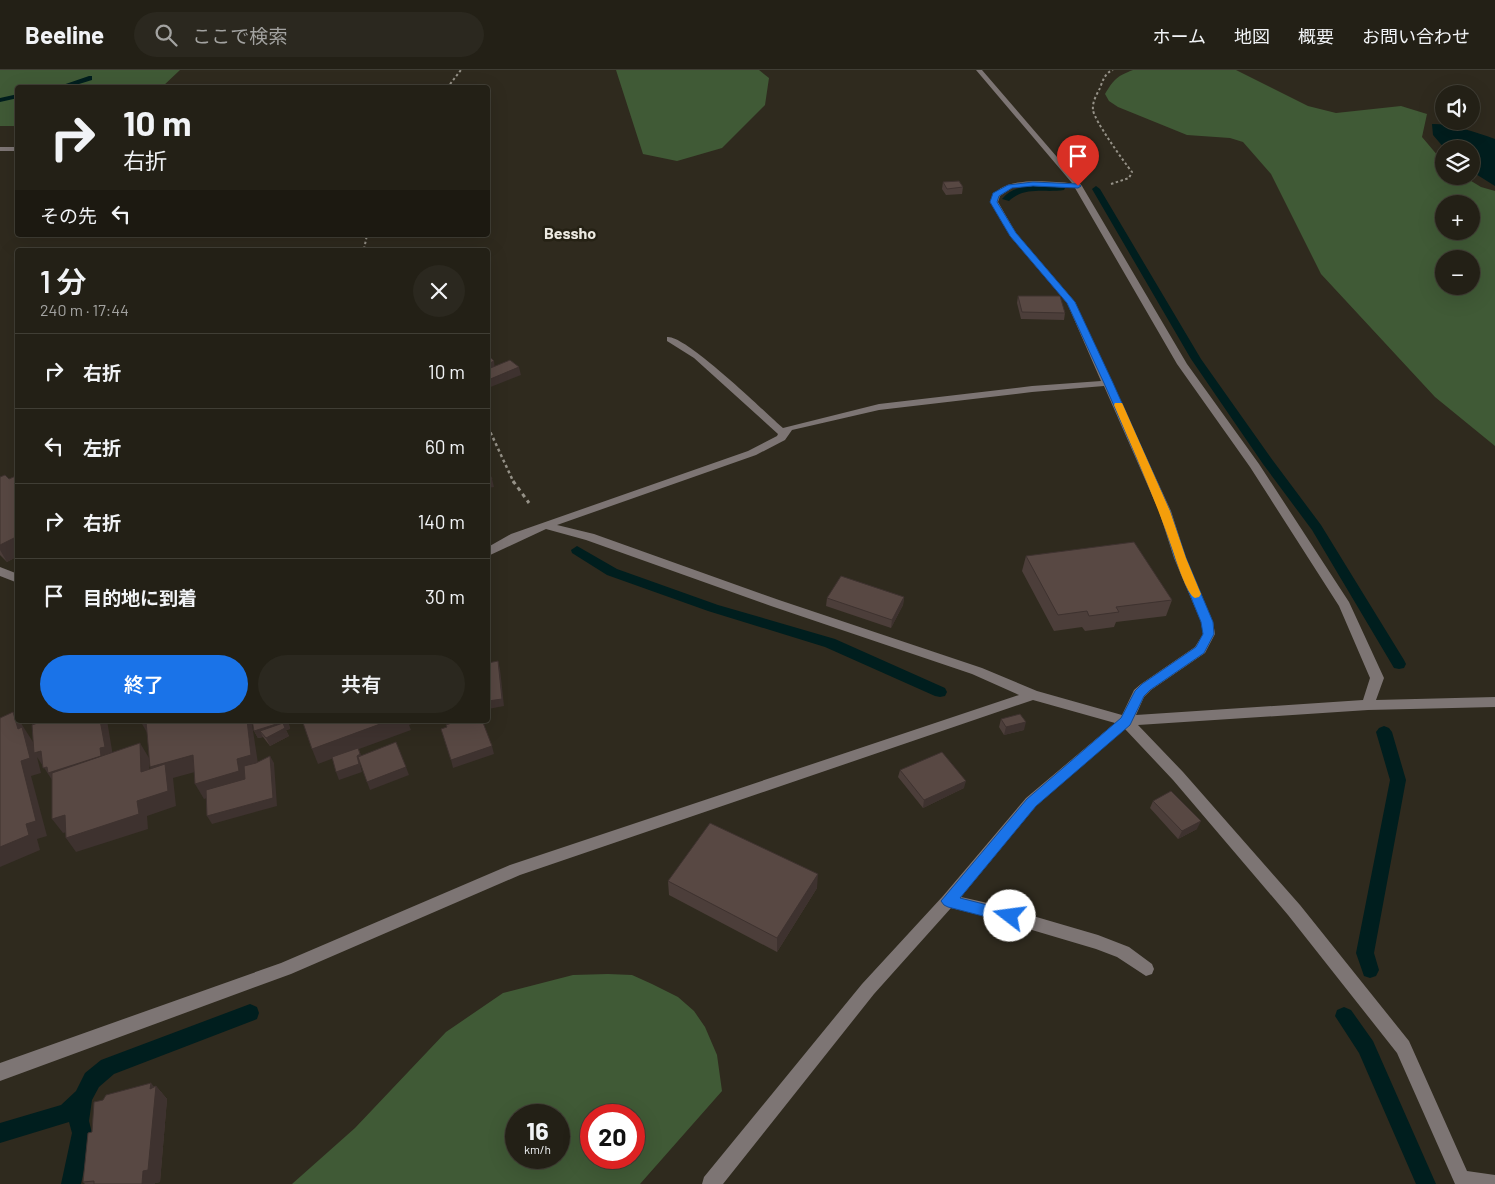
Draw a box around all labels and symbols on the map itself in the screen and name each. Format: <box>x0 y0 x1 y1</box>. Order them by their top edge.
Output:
pin <box>1057 135 1099 186</box>
district label: Bessho <box>544 223 596 242</box>
position arrow <box>983 889 1035 941</box>
speed limit sign: 20 <box>580 1104 645 1169</box>

